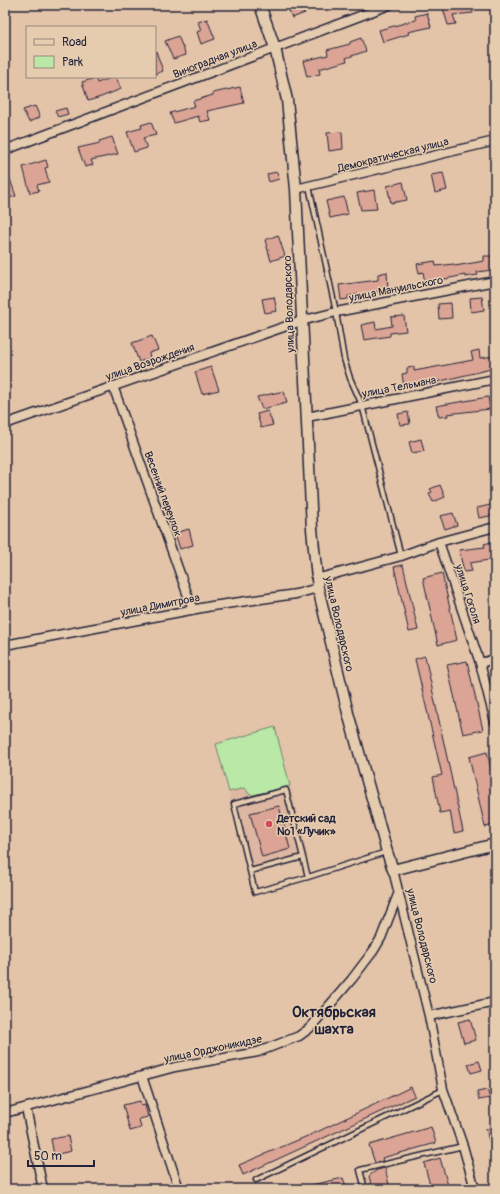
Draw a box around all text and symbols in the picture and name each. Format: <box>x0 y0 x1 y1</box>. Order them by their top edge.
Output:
legend <box>26 26 156 78</box>
text: Road <box>62 35 87 50</box>
street label: Виноградная улица <box>171 37 259 81</box>
text: Park <box>62 55 83 70</box>
street label: Демократическая улица <box>335 135 450 175</box>
street label: улица Володарского <box>281 255 297 354</box>
street label: улица Мануильского <box>347 273 444 305</box>
street label: улица Возрождения <box>103 341 196 384</box>
street label: улица Тельмана <box>360 373 437 401</box>
street label: Весенний переулок <box>142 450 185 539</box>
street label: улица Гоголя <box>452 562 484 625</box>
street label: улица Володарского <box>321 574 356 673</box>
street label: улица Димитрова <box>118 591 201 619</box>
place label: Детский сад №1 «Лучик» <box>276 812 336 838</box>
marker: Детский сад №1 «Лучик» <box>264 819 274 829</box>
street label: улица Володарского <box>404 886 440 985</box>
district label: Октябрьская шахта <box>292 1003 376 1039</box>
street label: улица Орджоникидзе <box>162 1032 264 1066</box>
scale bar <box>28 1142 94 1168</box>
text: 50 m <box>34 1149 62 1164</box>

